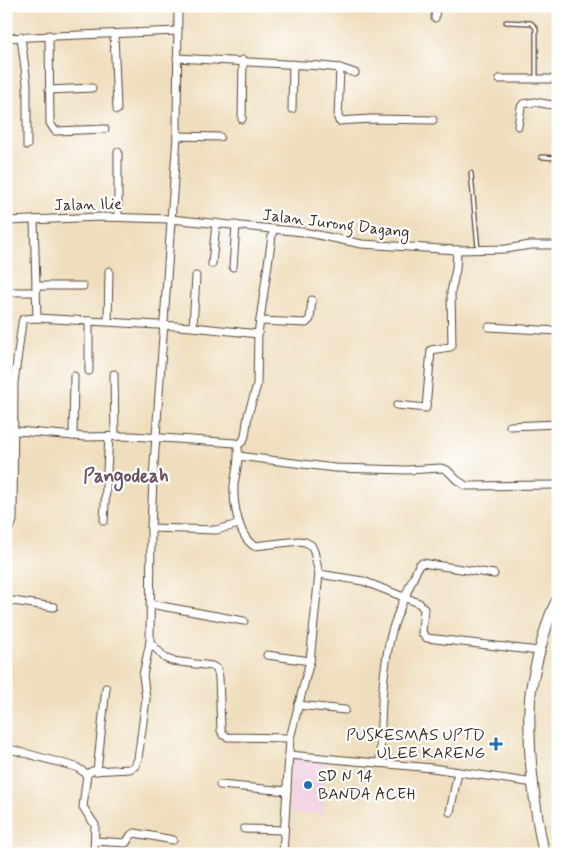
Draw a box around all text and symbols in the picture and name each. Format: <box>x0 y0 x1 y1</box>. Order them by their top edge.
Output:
street label: Jalan Ilie <box>54 194 122 216</box>
street label: Jalan Jurong Dagang <box>261 205 411 244</box>
district label: Pangodeah <box>83 464 169 492</box>
place label: PUSKESMAS UPTD ULEE KARENG <box>346 725 485 764</box>
marker: PUSKESMAS UPTD ULEE KARENG <box>489 737 503 751</box>
place label: SD N 14 BANDA ACEH <box>318 766 415 805</box>
marker: SD N 14 BANDA ACEH <box>302 779 314 791</box>

